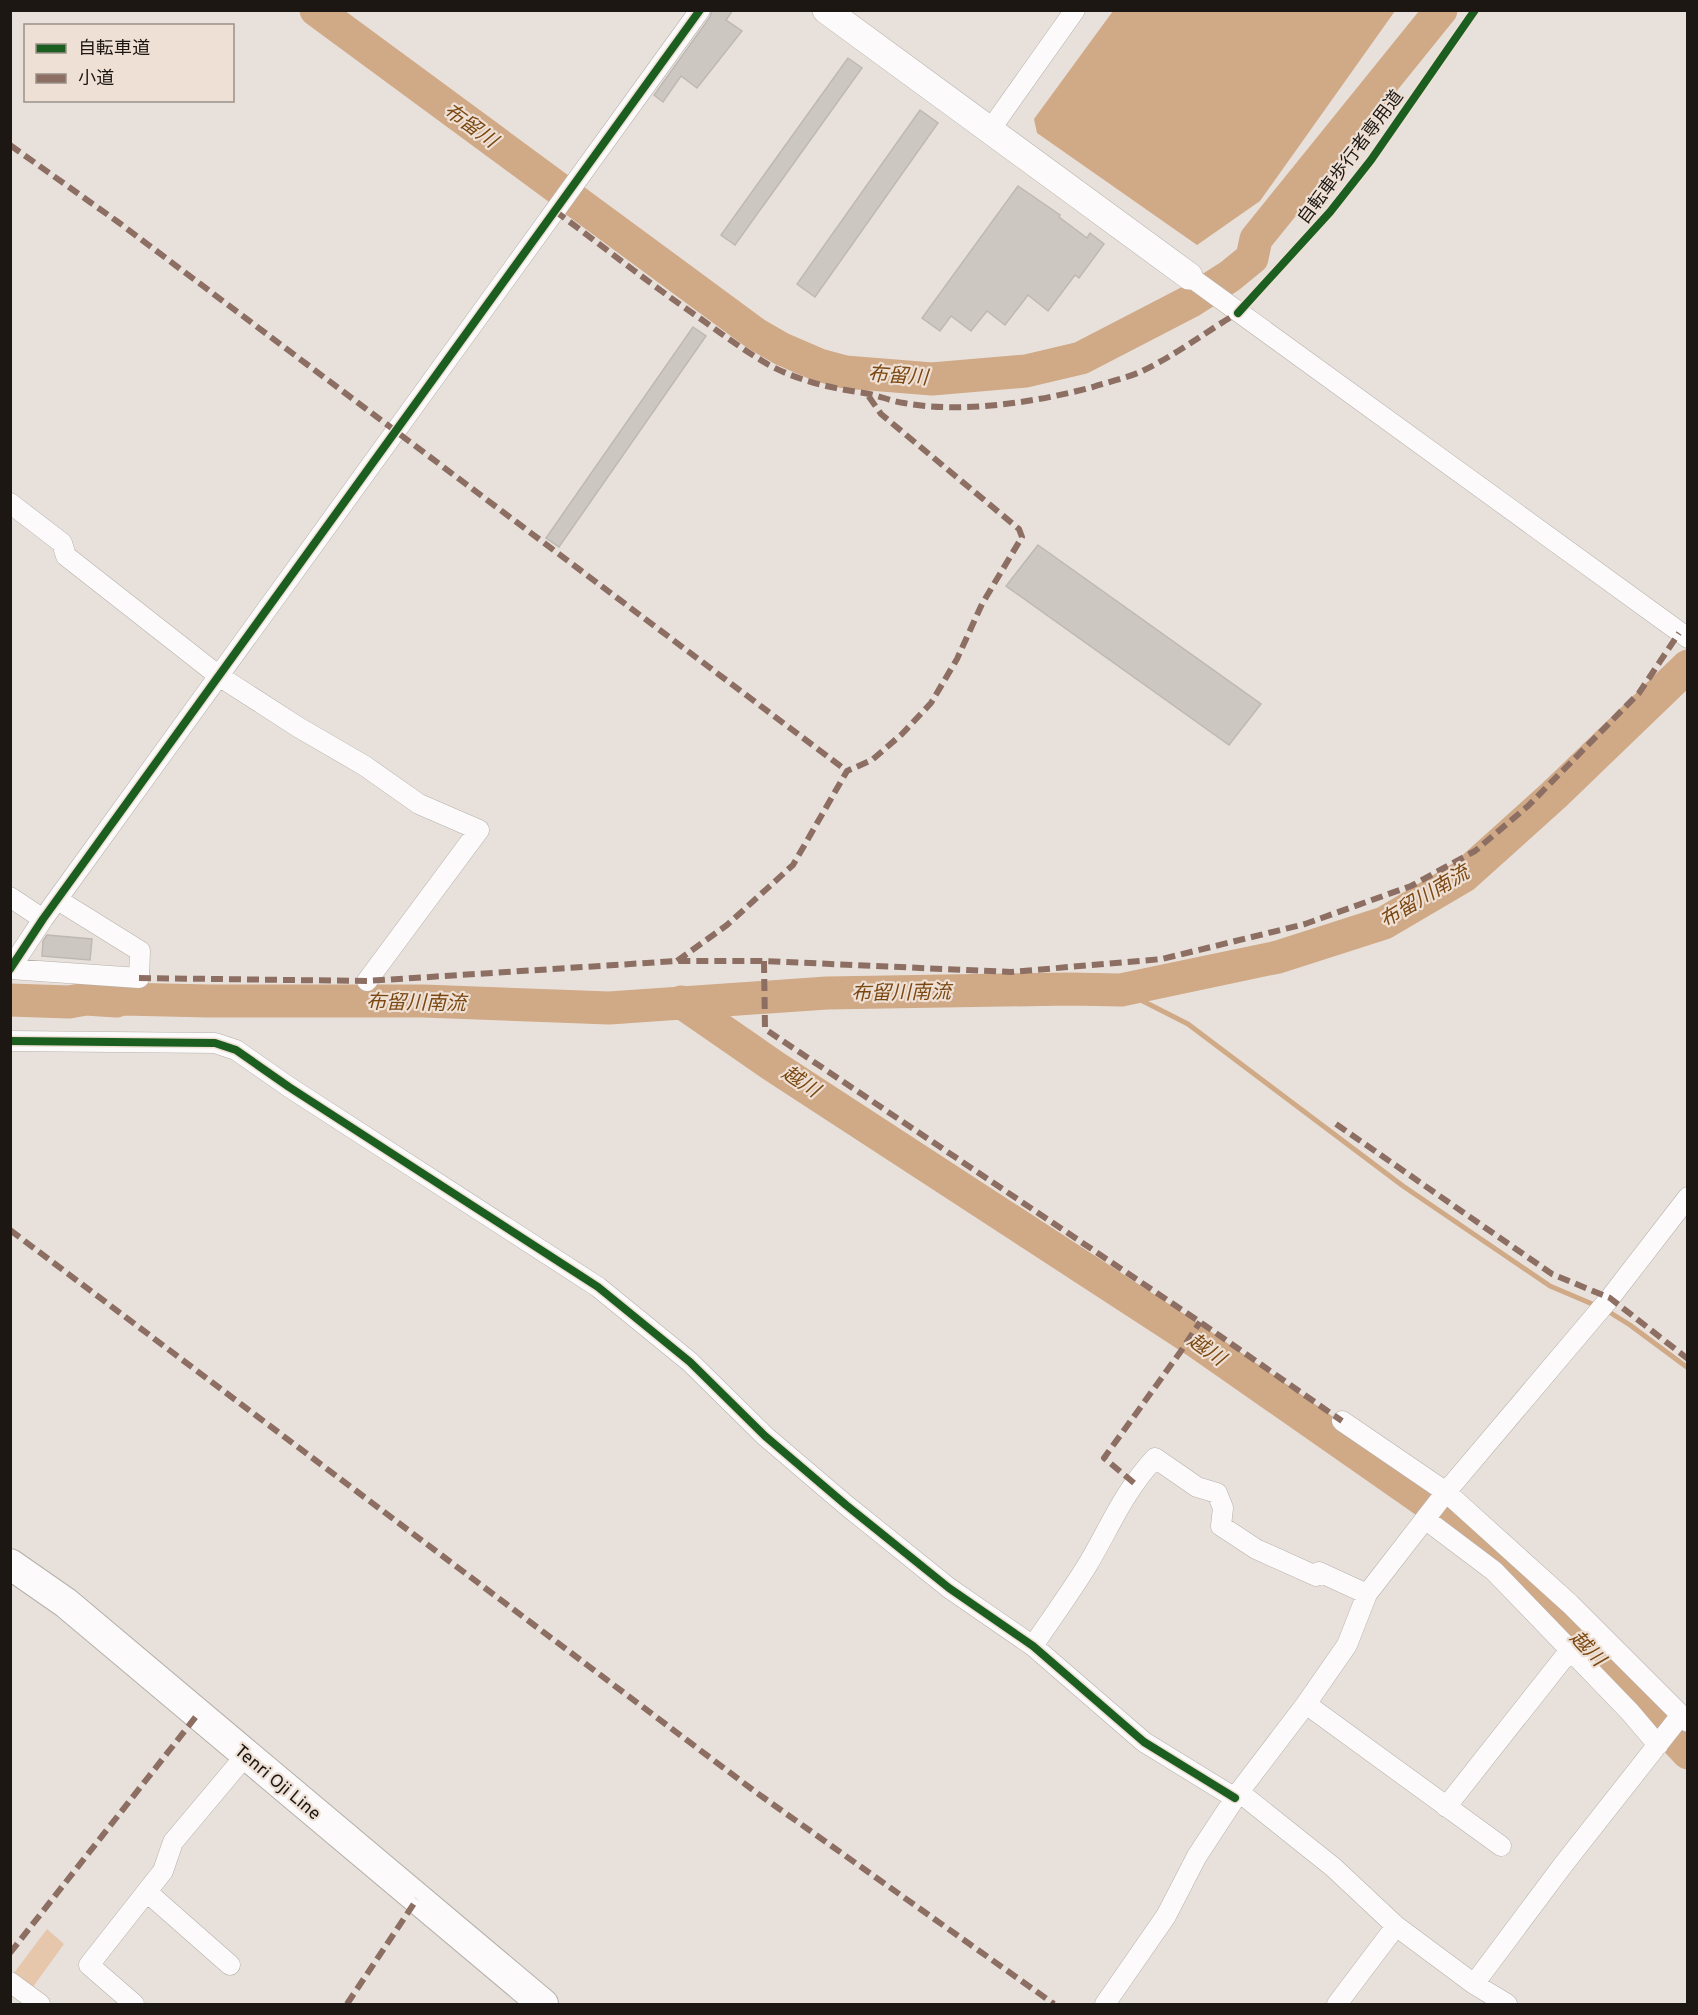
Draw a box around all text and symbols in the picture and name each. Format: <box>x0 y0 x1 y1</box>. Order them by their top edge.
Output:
legend <box>24 24 234 102</box>
text: 自転車道 <box>78 38 150 61</box>
text: 小道 <box>78 68 114 91</box>
street label: 自転車歩行者専用道 <box>1293 86 1409 230</box>
water label: 布留川 <box>438 98 503 156</box>
water label: 布留川 <box>867 362 931 392</box>
water label: 布留川南流 <box>1375 859 1477 935</box>
water label: 布留川南流 <box>851 980 954 1008</box>
water label: 布留川南流 <box>366 990 469 1018</box>
water label: 越川 <box>776 1061 825 1106</box>
water label: 越川 <box>1182 1329 1231 1374</box>
water label: 越川 <box>1563 1626 1611 1674</box>
street label: Tenri Oji Line <box>229 1740 325 1826</box>

